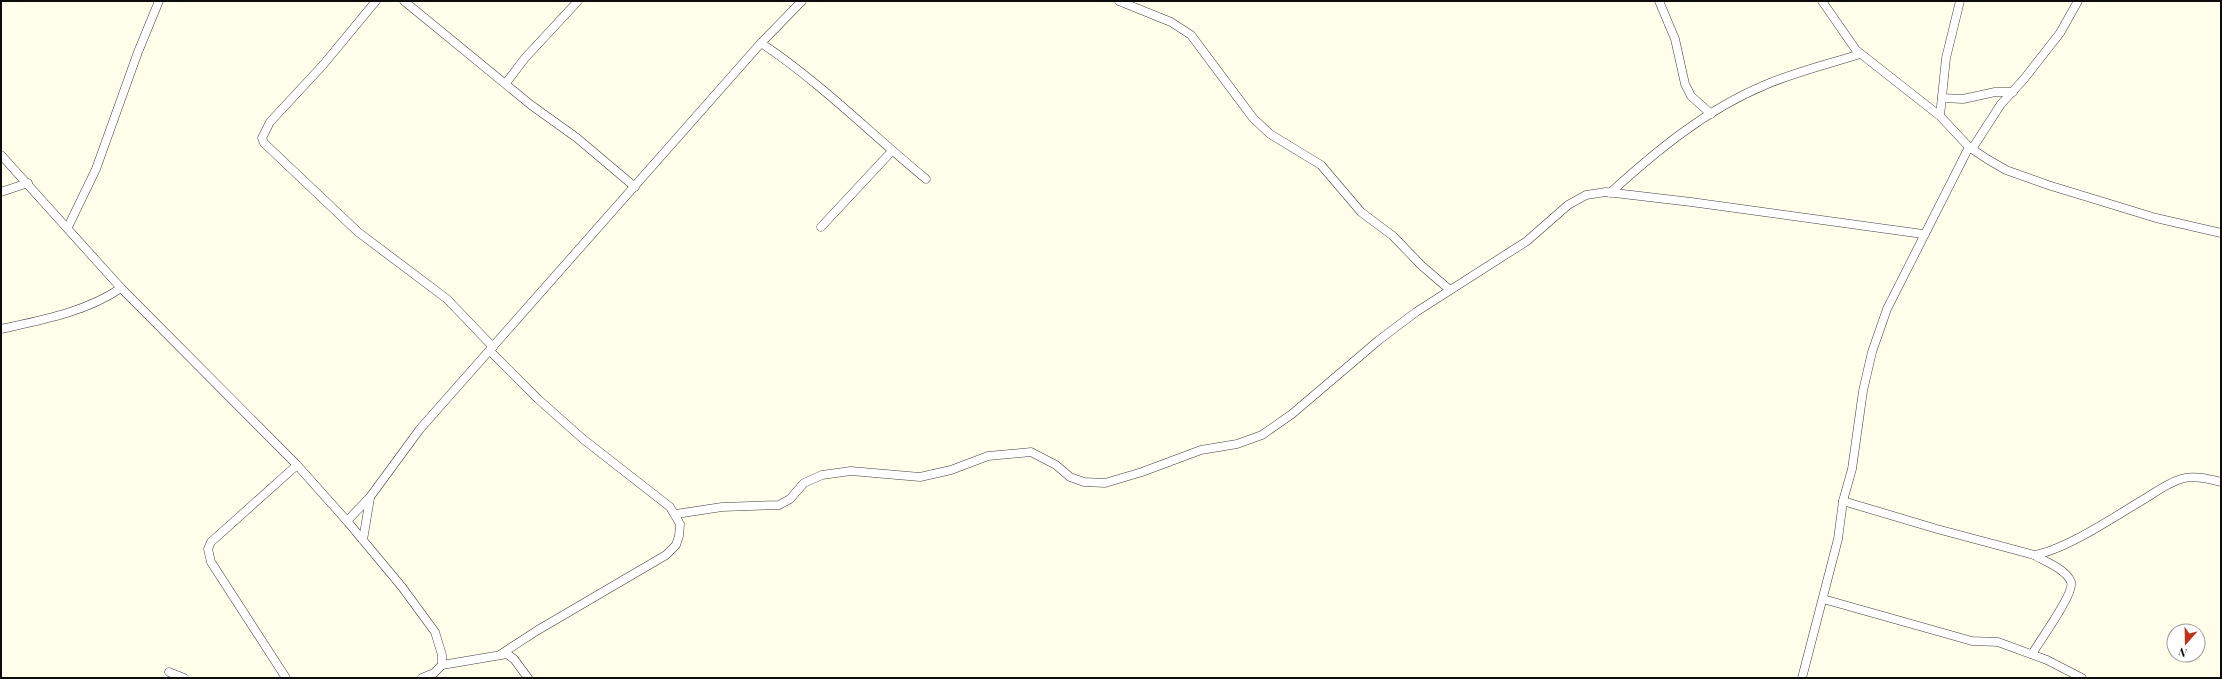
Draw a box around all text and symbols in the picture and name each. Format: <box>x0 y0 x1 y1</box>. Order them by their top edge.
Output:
north arrow <box>2166 623 2206 663</box>
text: N <box>2176 644 2189 661</box>

